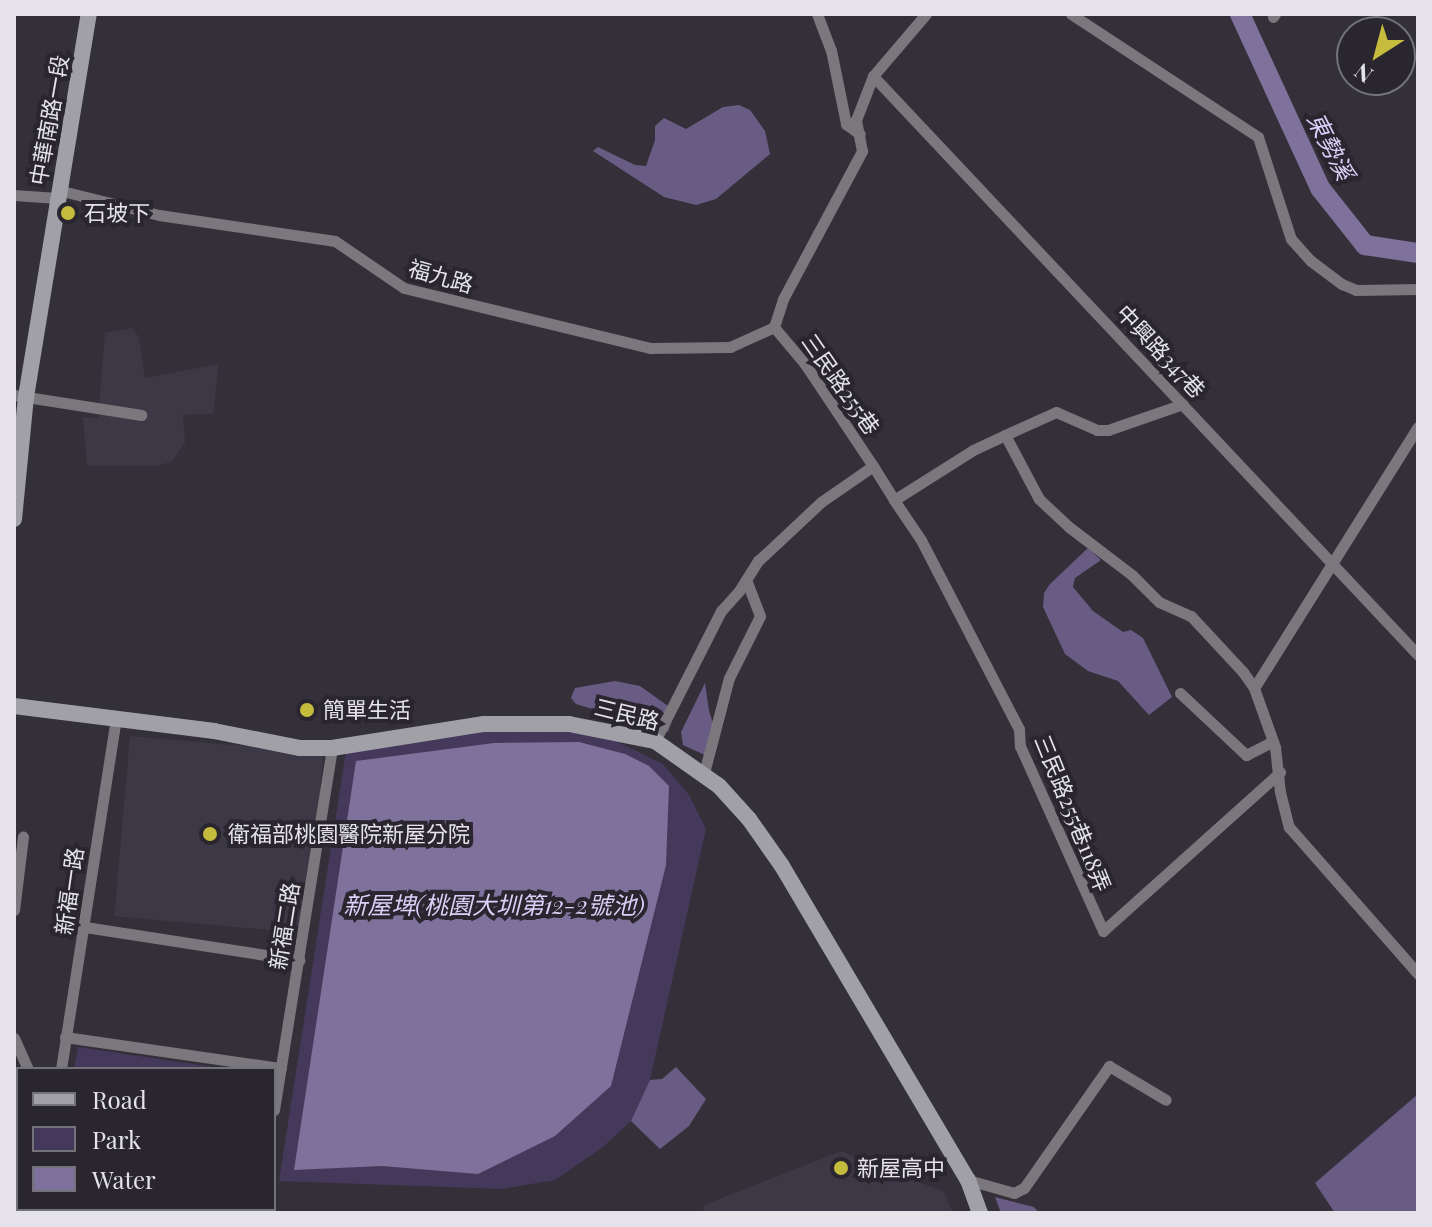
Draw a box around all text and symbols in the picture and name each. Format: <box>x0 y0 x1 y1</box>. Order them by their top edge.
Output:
north arrow <box>1336 16 1416 96</box>
street label: 中華南路一段 <box>25 53 73 187</box>
text: N <box>1348 57 1378 91</box>
water label: 東勢溪 <box>1302 107 1360 185</box>
place label: 石坡下 <box>84 200 150 226</box>
marker: 石坡下 <box>59 204 77 222</box>
street label: 福九路 <box>406 254 476 298</box>
street label: 中興路347巷 <box>1111 299 1211 403</box>
street label: 三民路255巷 <box>797 329 885 439</box>
street label: 三民路 <box>592 693 662 735</box>
place label: 簡單生活 <box>323 697 411 723</box>
marker: 簡單生活 <box>298 701 316 719</box>
street label: 三民路255巷118弄 <box>1030 731 1116 895</box>
place label: 衛福部桃園醫院新屋分院 <box>228 821 470 847</box>
marker: 衛福部桃園醫院新屋分院 <box>199 823 221 845</box>
street label: 新福一路 <box>50 846 88 936</box>
street label: 新福二路 <box>264 880 304 972</box>
water label: 新屋埤(桃園大圳第12-2號池) <box>343 891 645 919</box>
legend <box>16 1067 276 1211</box>
text: Road <box>92 1083 147 1115</box>
text: Park <box>92 1123 141 1155</box>
place label: 新屋高中 <box>857 1155 945 1181</box>
marker: 新屋高中 <box>832 1159 850 1177</box>
text: Water <box>92 1163 156 1195</box>

